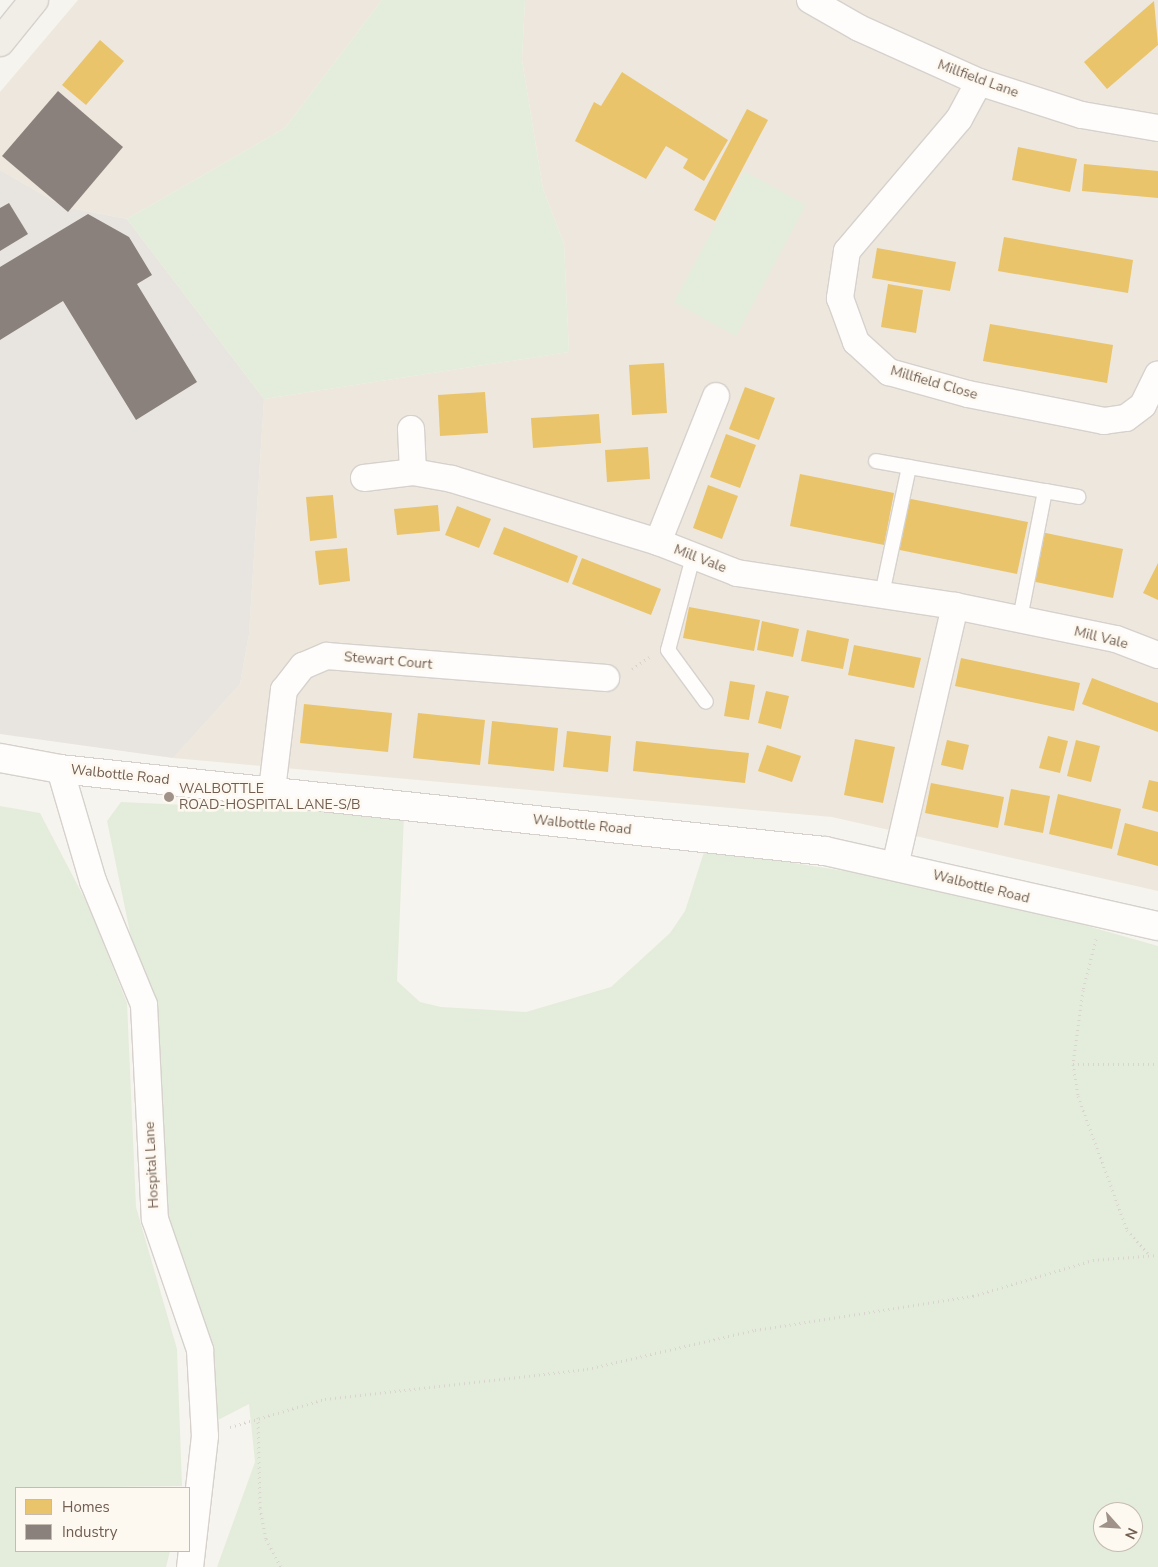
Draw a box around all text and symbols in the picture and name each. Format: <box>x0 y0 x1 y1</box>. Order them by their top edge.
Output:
street label: Millfield Lane <box>935 57 1021 101</box>
street label: Millfield Close <box>888 363 980 403</box>
street label: Mill Vale <box>671 541 729 577</box>
street label: Mill Vale <box>1072 623 1130 653</box>
street label: Stewart Court <box>343 649 433 673</box>
street label: Walbottle Road <box>70 761 170 789</box>
place label: WALBOTTLE ROAD-HOSPITAL LANE-S/B <box>179 781 360 814</box>
marker: WALBOTTLE ROAD-HOSPITAL LANE-S/B <box>163 791 175 803</box>
street label: Walbottle Road <box>532 811 632 839</box>
street label: Walbottle Road <box>931 867 1031 907</box>
street label: Hospital Lane <box>141 1121 163 1209</box>
legend <box>15 1487 190 1552</box>
text: Homes <box>62 1497 110 1517</box>
north arrow <box>1093 1502 1143 1552</box>
text: Industry <box>62 1522 117 1542</box>
text: N <box>1120 1524 1142 1542</box>

